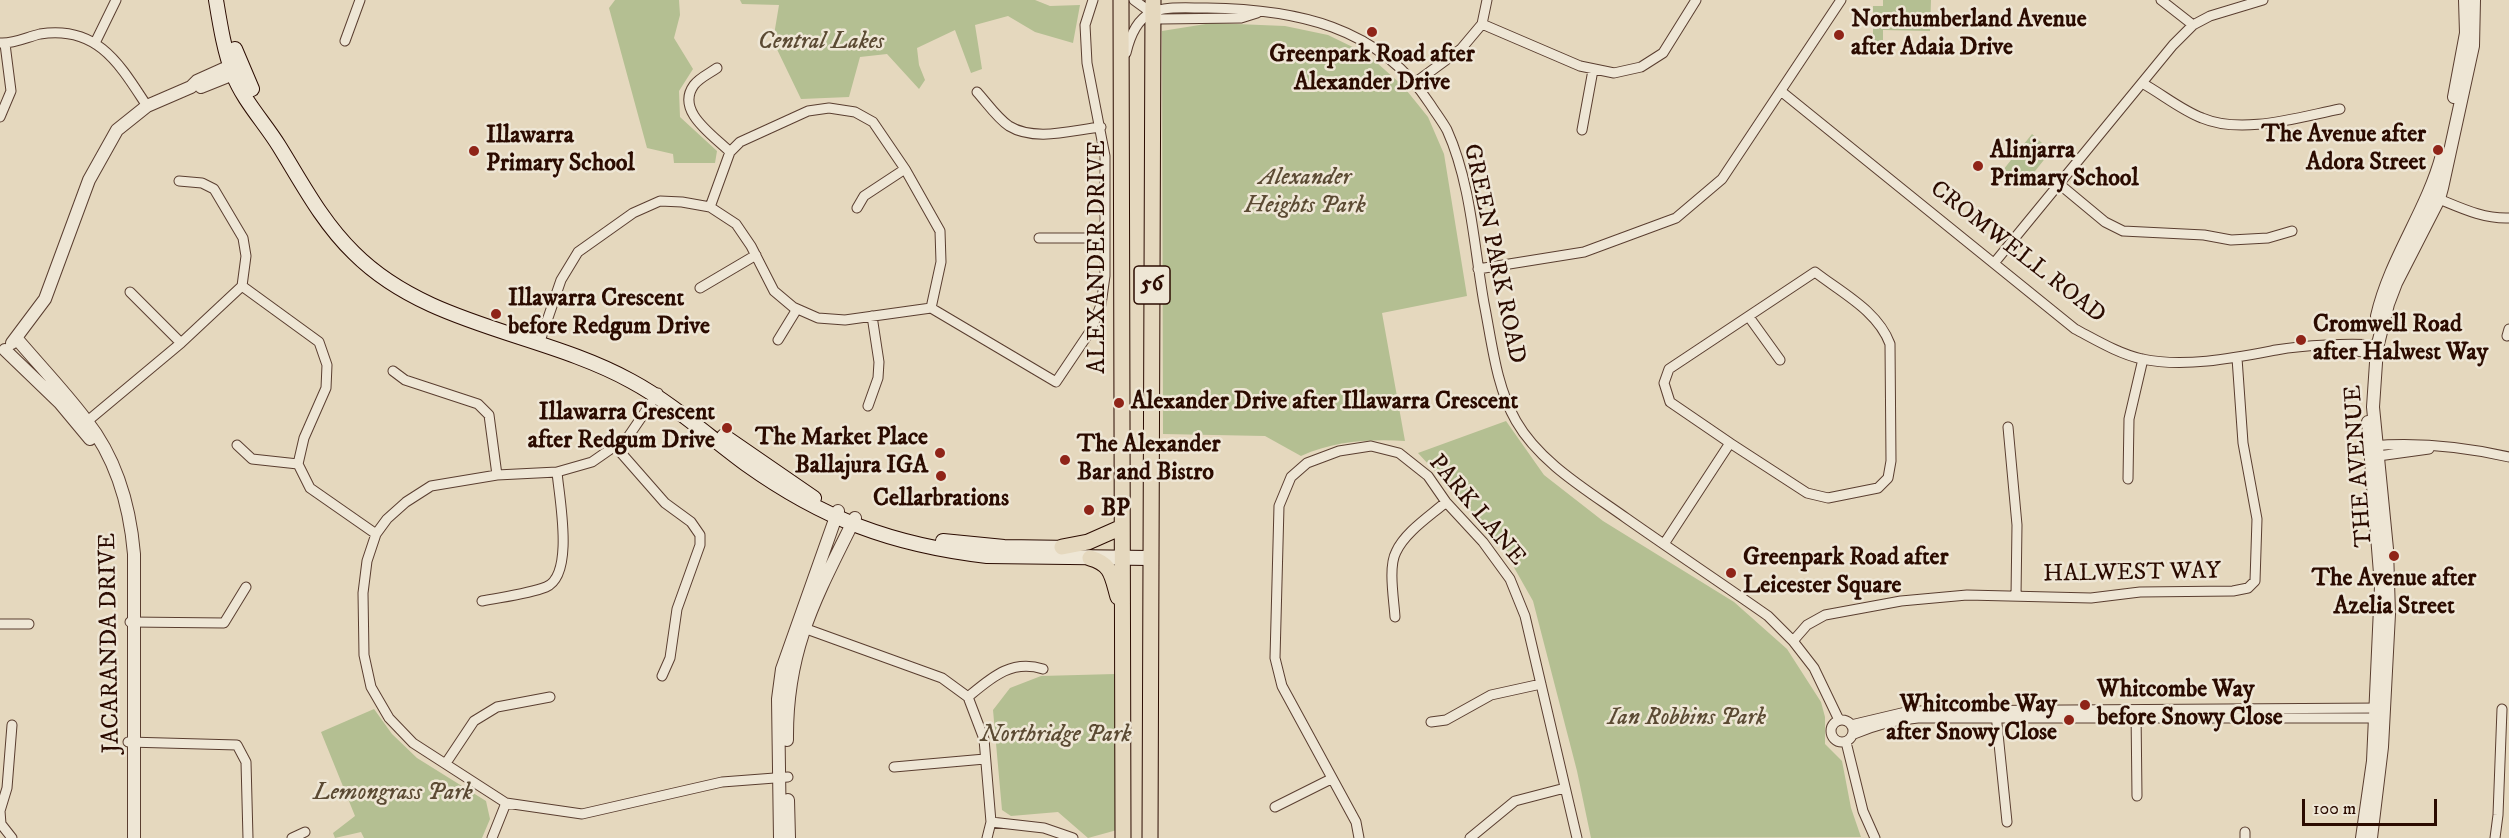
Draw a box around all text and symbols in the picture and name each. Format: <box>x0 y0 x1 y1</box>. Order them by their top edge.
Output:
place label: Northumberland Avenue after Adaia Drive <box>1851 7 2087 63</box>
marker: Greenpark Road after Alexander Drive <box>1365 25 1379 39</box>
marker: Northumberland Avenue after Adaia Drive <box>1832 28 1846 42</box>
park label: Central Lakes <box>758 29 884 57</box>
place label: Greenpark Road after Alexander Drive <box>1269 42 1475 98</box>
place label: The Avenue after Adora Street <box>2261 122 2426 178</box>
place label: Illawarra Primary School <box>486 123 635 179</box>
place label: Alinjarra Primary School <box>1990 138 2139 194</box>
street label: ALEXANDER DRIVE <box>1085 140 1113 374</box>
street label: GREEN PARK ROAD <box>1456 142 1530 366</box>
marker: The Avenue after Adora Street <box>2431 143 2445 157</box>
marker: Illawarra Primary School <box>467 144 481 158</box>
marker: Alinjarra Primary School <box>1971 159 1985 173</box>
park label: Alexander Heights Park <box>1244 165 1366 221</box>
street label: CROMWELL ROAD <box>1923 176 2111 330</box>
road number: 56 <box>1134 266 1170 304</box>
place label: Illawarra Crescent before Redgum Drive <box>508 286 710 342</box>
marker: Illawarra Crescent before Redgum Drive <box>489 307 503 321</box>
place label: Cromwell Road after Halwest Way <box>2313 312 2488 368</box>
marker: Cromwell Road after Halwest Way <box>2294 333 2308 347</box>
street label: THE AVENUE <box>2340 384 2380 548</box>
place label: Alexander Drive after Illawarra Crescent <box>1131 389 1518 417</box>
marker: Alexander Drive after Illawarra Crescent <box>1112 396 1126 410</box>
place label: Illawarra Crescent after Redgum Drive <box>528 400 715 456</box>
marker: Illawarra Crescent after Redgum Drive <box>720 421 734 435</box>
place label: The Market Place Ballajura IGA <box>755 425 928 481</box>
place label: The Alexander Bar and Bistro <box>1077 432 1220 488</box>
marker: The Market Place Ballajura IGA <box>933 446 947 460</box>
street label: PARK LANE <box>1421 450 1531 572</box>
marker: The Alexander Bar and Bistro <box>1058 453 1072 467</box>
marker: Cellarbrations <box>934 469 948 483</box>
place label: Cellarbrations <box>873 486 1009 514</box>
place label: BP <box>1101 496 1130 524</box>
marker: BP <box>1082 503 1096 517</box>
street label: JACARANDA DRIVE <box>95 533 127 753</box>
place label: Greenpark Road after Leicester Square <box>1743 545 1948 601</box>
marker: The Avenue after Azelia Street <box>2387 549 2401 563</box>
street label: HALWEST WAY <box>2043 558 2221 590</box>
marker: Greenpark Road after Leicester Square <box>1724 566 1738 580</box>
place label: The Avenue after Azelia Street <box>2312 566 2476 622</box>
place label: Whitcombe Way before Snowy Close <box>2097 677 2283 733</box>
place label: Whitcombe Way after Snowy Close <box>1886 692 2057 748</box>
marker: Whitcombe Way before Snowy Close <box>2078 698 2092 712</box>
park label: Ian Robbins Park <box>1608 705 1766 733</box>
marker: Whitcombe Way after Snowy Close <box>2062 713 2076 727</box>
park label: Northridge Park <box>981 722 1131 750</box>
park label: Lemongrass Park <box>313 780 473 808</box>
scale bar <box>2305 787 2440 825</box>
text: 100 m <box>2313 798 2356 820</box>

